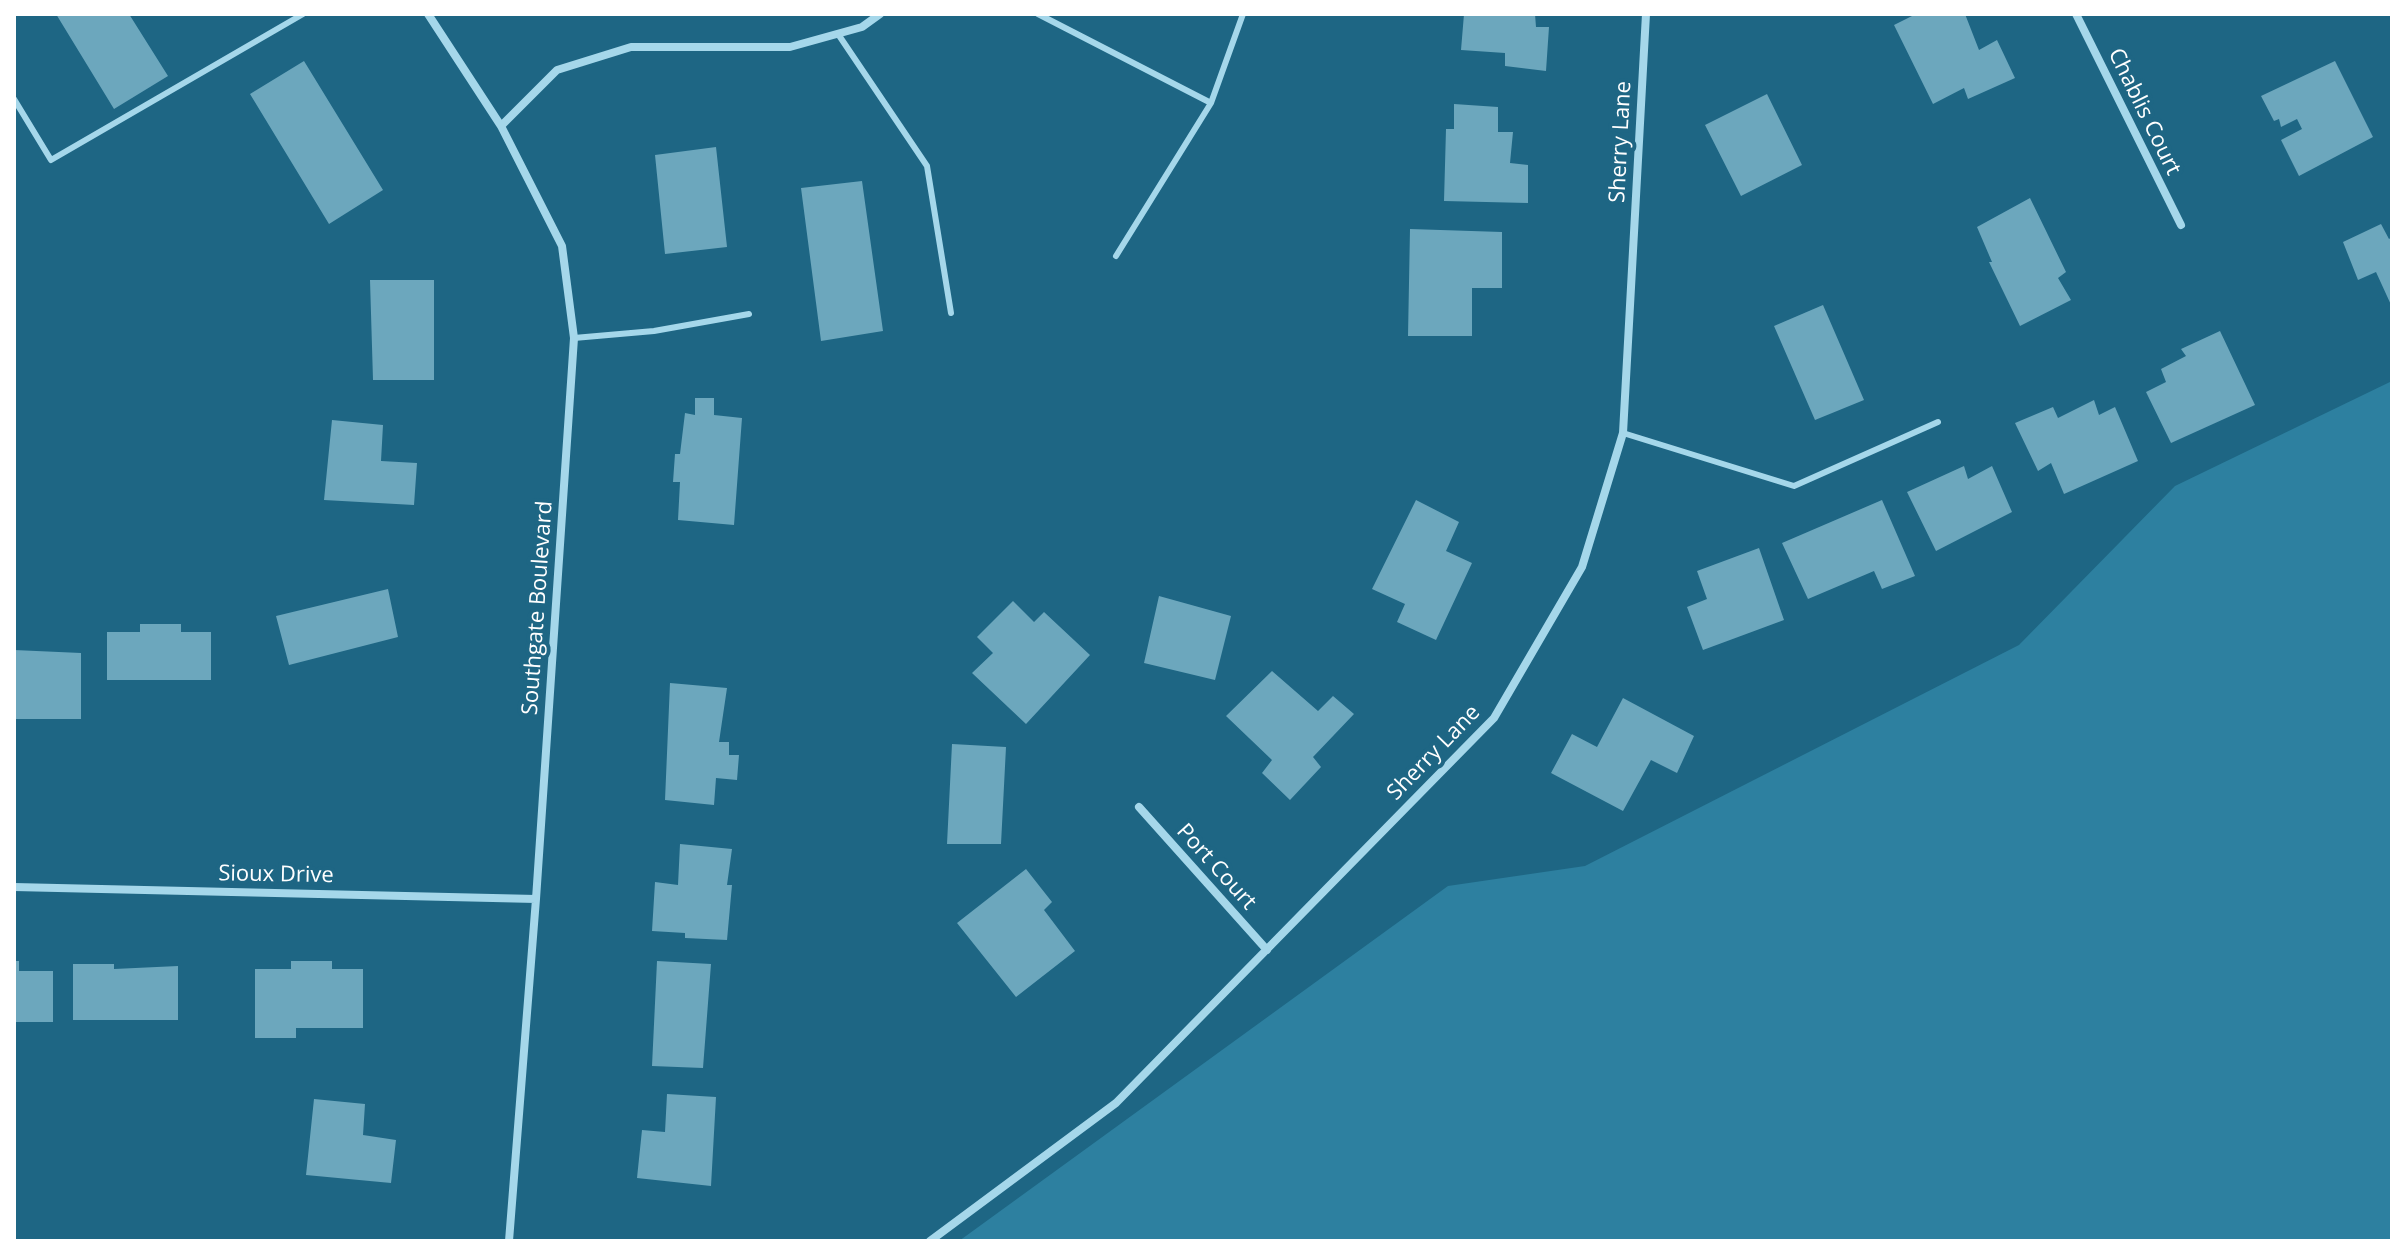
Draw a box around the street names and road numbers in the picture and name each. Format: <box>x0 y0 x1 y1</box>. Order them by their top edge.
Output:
street label: Chablis Court <box>2102 44 2186 180</box>
street label: Sherry Lane <box>1605 80 1637 204</box>
street label: Southgate Boulevard <box>517 500 559 716</box>
street label: Sherry Lane <box>1382 700 1486 806</box>
street label: Port Court <box>1171 819 1261 915</box>
street label: Sioux Drive <box>218 861 334 889</box>

